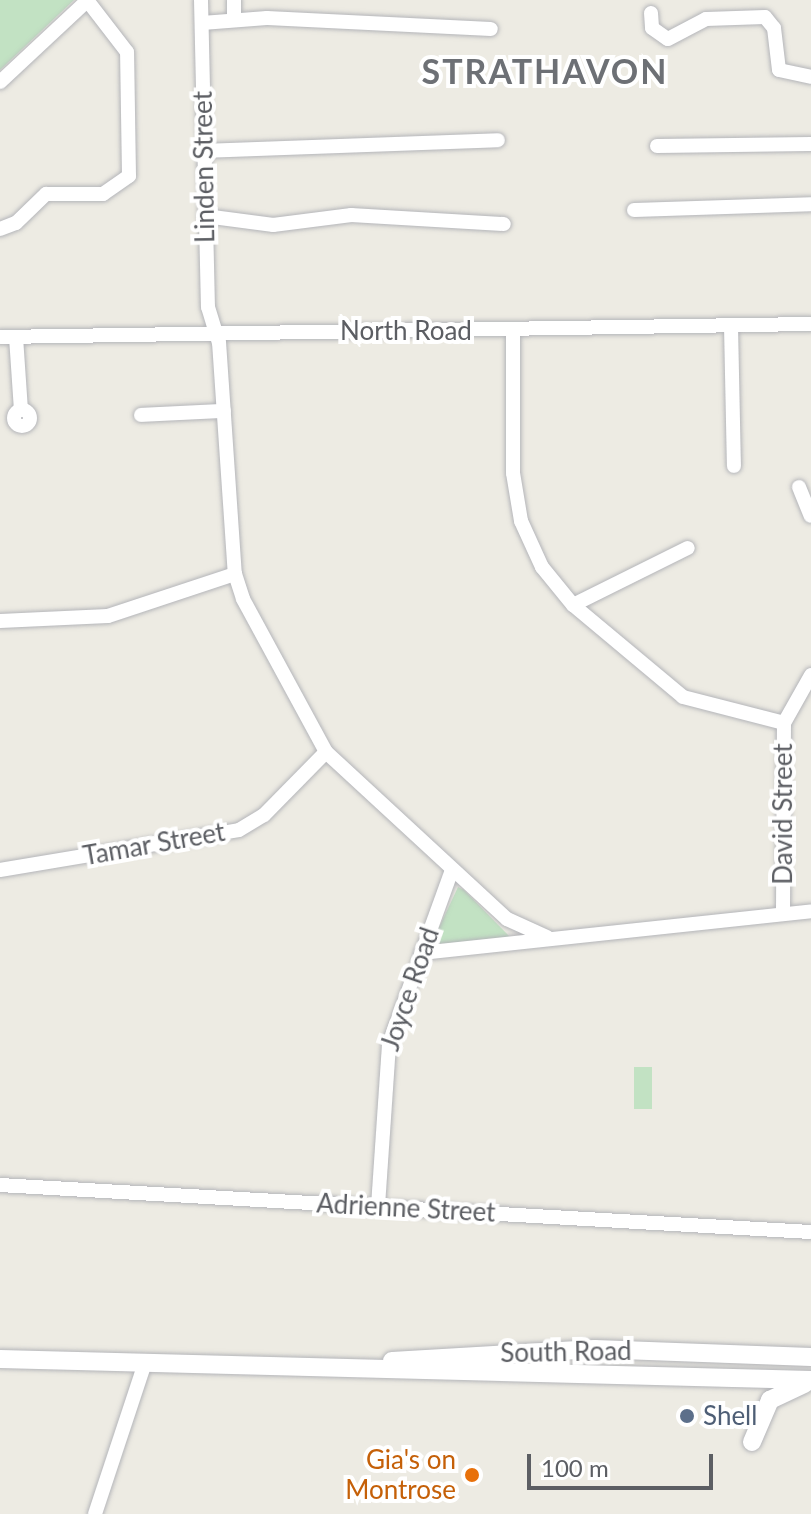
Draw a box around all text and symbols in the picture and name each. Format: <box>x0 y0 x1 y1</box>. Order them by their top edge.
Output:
district label: STRATHAVON <box>422 51 668 91</box>
street label: Linden Street <box>187 91 221 243</box>
street label: North Road <box>340 315 472 347</box>
street label: David Street <box>767 743 799 885</box>
street label: Tamar Street <box>80 816 228 872</box>
street label: Joyce Road <box>374 923 446 1055</box>
street label: Adrienne Street <box>316 1188 496 1228</box>
street label: South Road <box>500 1335 632 1369</box>
place label: Shell <box>703 1400 757 1432</box>
marker: Shell <box>678 1407 696 1425</box>
scale bar <box>531 1438 717 1488</box>
place label: Gia's on Montrose <box>345 1444 456 1506</box>
text: 100 m <box>541 1453 609 1482</box>
marker: Gia's on Montrose <box>463 1466 481 1484</box>

